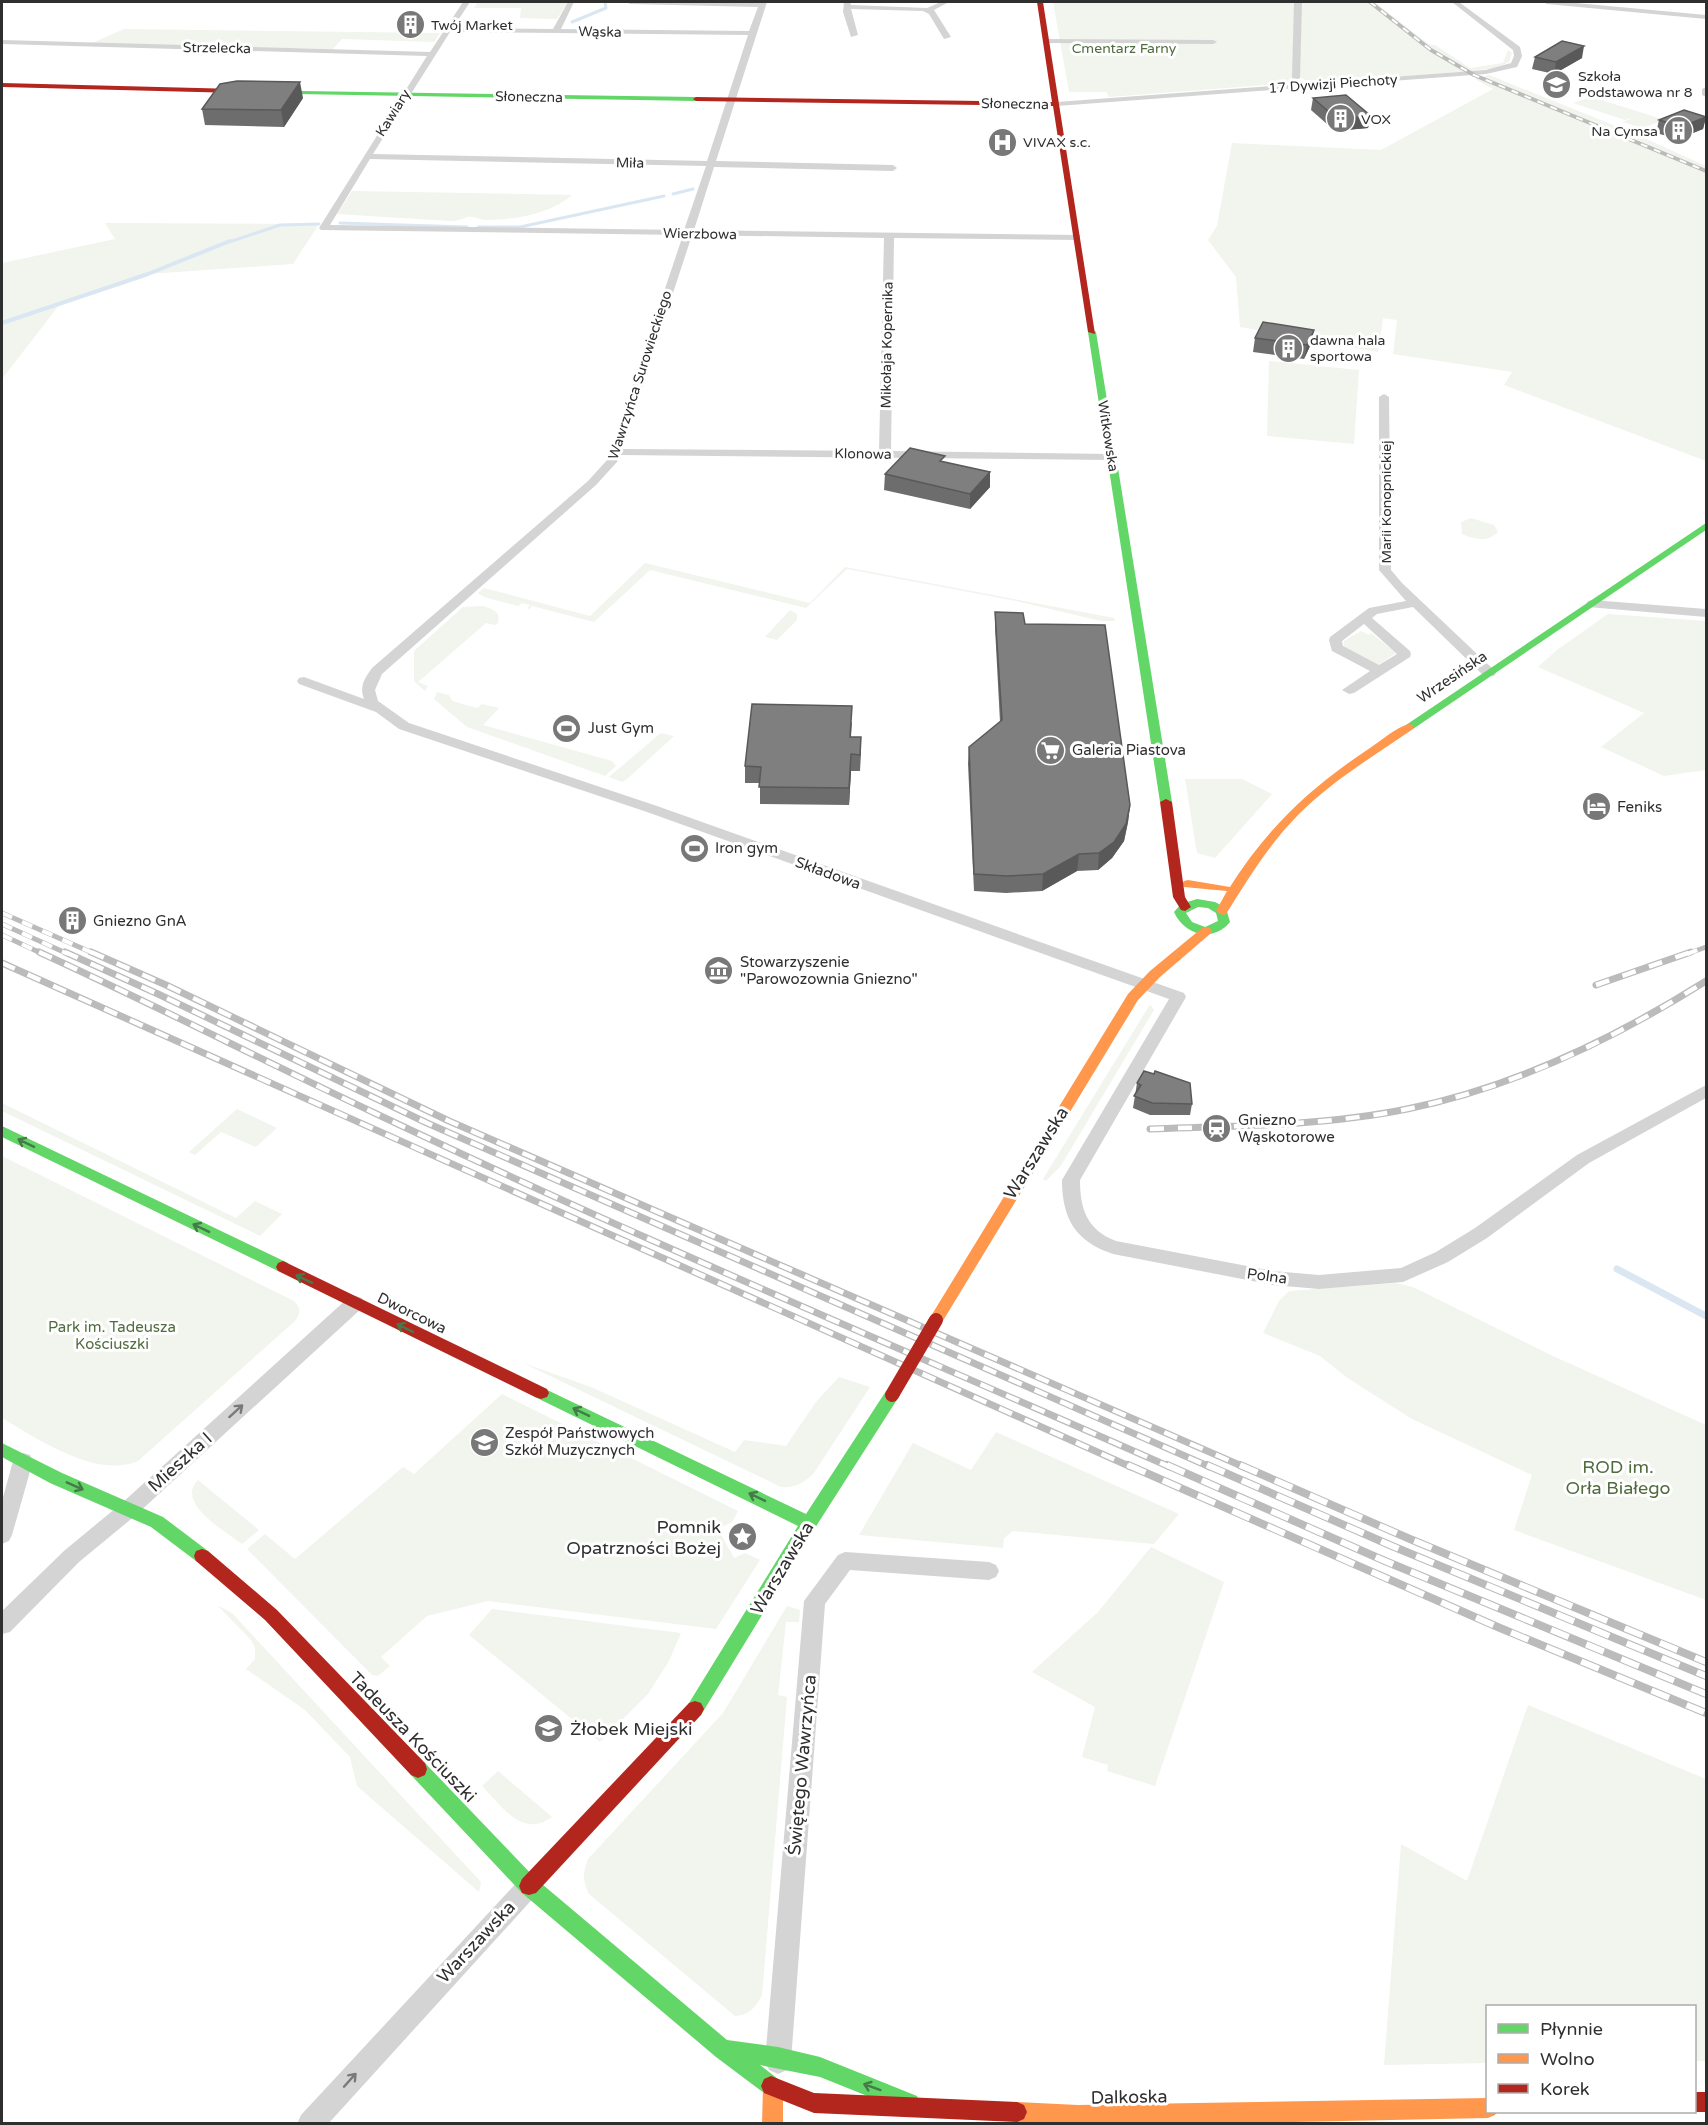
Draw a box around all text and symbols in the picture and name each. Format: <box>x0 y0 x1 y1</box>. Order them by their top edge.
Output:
building icon: Twój Market <box>394 9 426 41</box>
place label: Twój Market <box>431 17 513 34</box>
street label: Wąska <box>578 23 622 41</box>
street label: Strzelecka <box>183 39 251 57</box>
park label: Cmentarz Farny <box>1072 40 1177 57</box>
school or university icon: Szkoła Podstawowa nr 8 <box>1541 68 1573 100</box>
place label: Szkoła Podstawowa nr 8 <box>1578 68 1693 101</box>
street label: 17 Dywizji Piechoty <box>1268 71 1399 97</box>
street label: Kawiary <box>372 86 414 140</box>
street label: Słoneczna <box>495 88 563 106</box>
street label: Słoneczna <box>981 95 1049 113</box>
building icon: VOX <box>1324 103 1356 135</box>
place label: VOX <box>1361 111 1391 128</box>
building icon: Na Cymsa <box>1663 115 1695 147</box>
place label: Na Cymsa <box>1591 123 1658 140</box>
hospital icon: VIVAX s.c. <box>986 126 1018 158</box>
place label: VIVAX s.c. <box>1023 134 1091 151</box>
street label: Miła <box>616 154 644 172</box>
street label: Wierzbowa <box>663 225 737 243</box>
street label: Mikołaja Kopernika <box>877 281 897 409</box>
street label: Wawrzyńca Surowieckiego <box>605 288 675 462</box>
building icon: dawna hala sportowa <box>1273 332 1305 364</box>
place label: dawna hala sportowa <box>1310 332 1385 365</box>
street label: Witkowska <box>1094 399 1122 473</box>
street label: Marii Konopnickiej <box>1378 440 1395 564</box>
street label: Klonowa <box>834 445 892 463</box>
street label: Wrzesińska <box>1414 647 1490 707</box>
sports icon: Just Gym <box>551 712 583 744</box>
place label: Just Gym <box>588 719 654 737</box>
supermarket icon: Galeria Piastova <box>1035 734 1067 766</box>
place label: Galeria Piastova <box>1072 741 1186 759</box>
hotel icon: Feniks <box>1580 791 1612 823</box>
place label: Feniks <box>1617 798 1662 816</box>
sports icon: Iron gym <box>678 832 710 864</box>
place label: Iron gym <box>715 839 778 857</box>
street label: Składowa <box>793 853 863 893</box>
building icon: Gniezno GnA <box>56 905 88 937</box>
place label: Gniezno GnA <box>93 912 187 930</box>
place label: Stowarzyszenie "Parowozownia Gniezno" <box>740 953 918 988</box>
museum icon: Stowarzyszenie "Parowozownia Gniezno" <box>703 955 735 987</box>
street label: Warszawska <box>999 1103 1073 1203</box>
place label: Gniezno Wąskotorowe <box>1238 1111 1335 1146</box>
station icon: Gniezno Wąskotorowe <box>1201 1113 1233 1145</box>
one-way arrow <box>17 1136 35 1148</box>
one-way arrow <box>192 1222 210 1234</box>
street label: Polna <box>1246 1264 1288 1288</box>
one-way arrow <box>296 1272 314 1284</box>
street label: Dworcowa <box>374 1289 450 1337</box>
park label: Park im. Tadeusza Kościuszki <box>48 1318 176 1353</box>
one-way arrow <box>397 1321 415 1333</box>
one-way arrow <box>228 1404 243 1418</box>
one-way arrow <box>572 1406 590 1418</box>
place label: Zespół Państwowych Szkół Muzycznych <box>505 1424 654 1459</box>
school or university icon: Zespół Państwowych Szkół Muzycznych <box>468 1426 500 1458</box>
street label: Mieszka I <box>143 1427 217 1497</box>
park label: ROD im. Orła Białego <box>1566 1456 1670 1499</box>
one-way arrow <box>66 1481 84 1493</box>
one-way arrow <box>748 1491 766 1503</box>
place label: Pomnik Opatrzności Bożej <box>566 1516 721 1559</box>
street label: Warszawska <box>746 1517 818 1619</box>
place icon: Pomnik Opatrzności Bożej <box>726 1521 758 1553</box>
street label: Tadeusza Kościuszki <box>345 1667 481 1807</box>
street label: Świętego Wawrzyńca <box>783 1674 821 1856</box>
school or university icon: Żłobek Miejski <box>533 1713 565 1745</box>
place label: Żłobek Miejski <box>570 1718 693 1740</box>
street label: Warszawska <box>432 1896 520 1988</box>
legend <box>1486 2005 1696 2113</box>
text: Płynnie <box>1540 2018 1603 2040</box>
text: Wolno <box>1540 2048 1595 2070</box>
one-way arrow <box>343 2073 357 2088</box>
text: Korek <box>1540 2078 1590 2100</box>
one-way arrow <box>863 2080 881 2091</box>
street label: Dalkoska <box>1090 2085 1168 2109</box>

